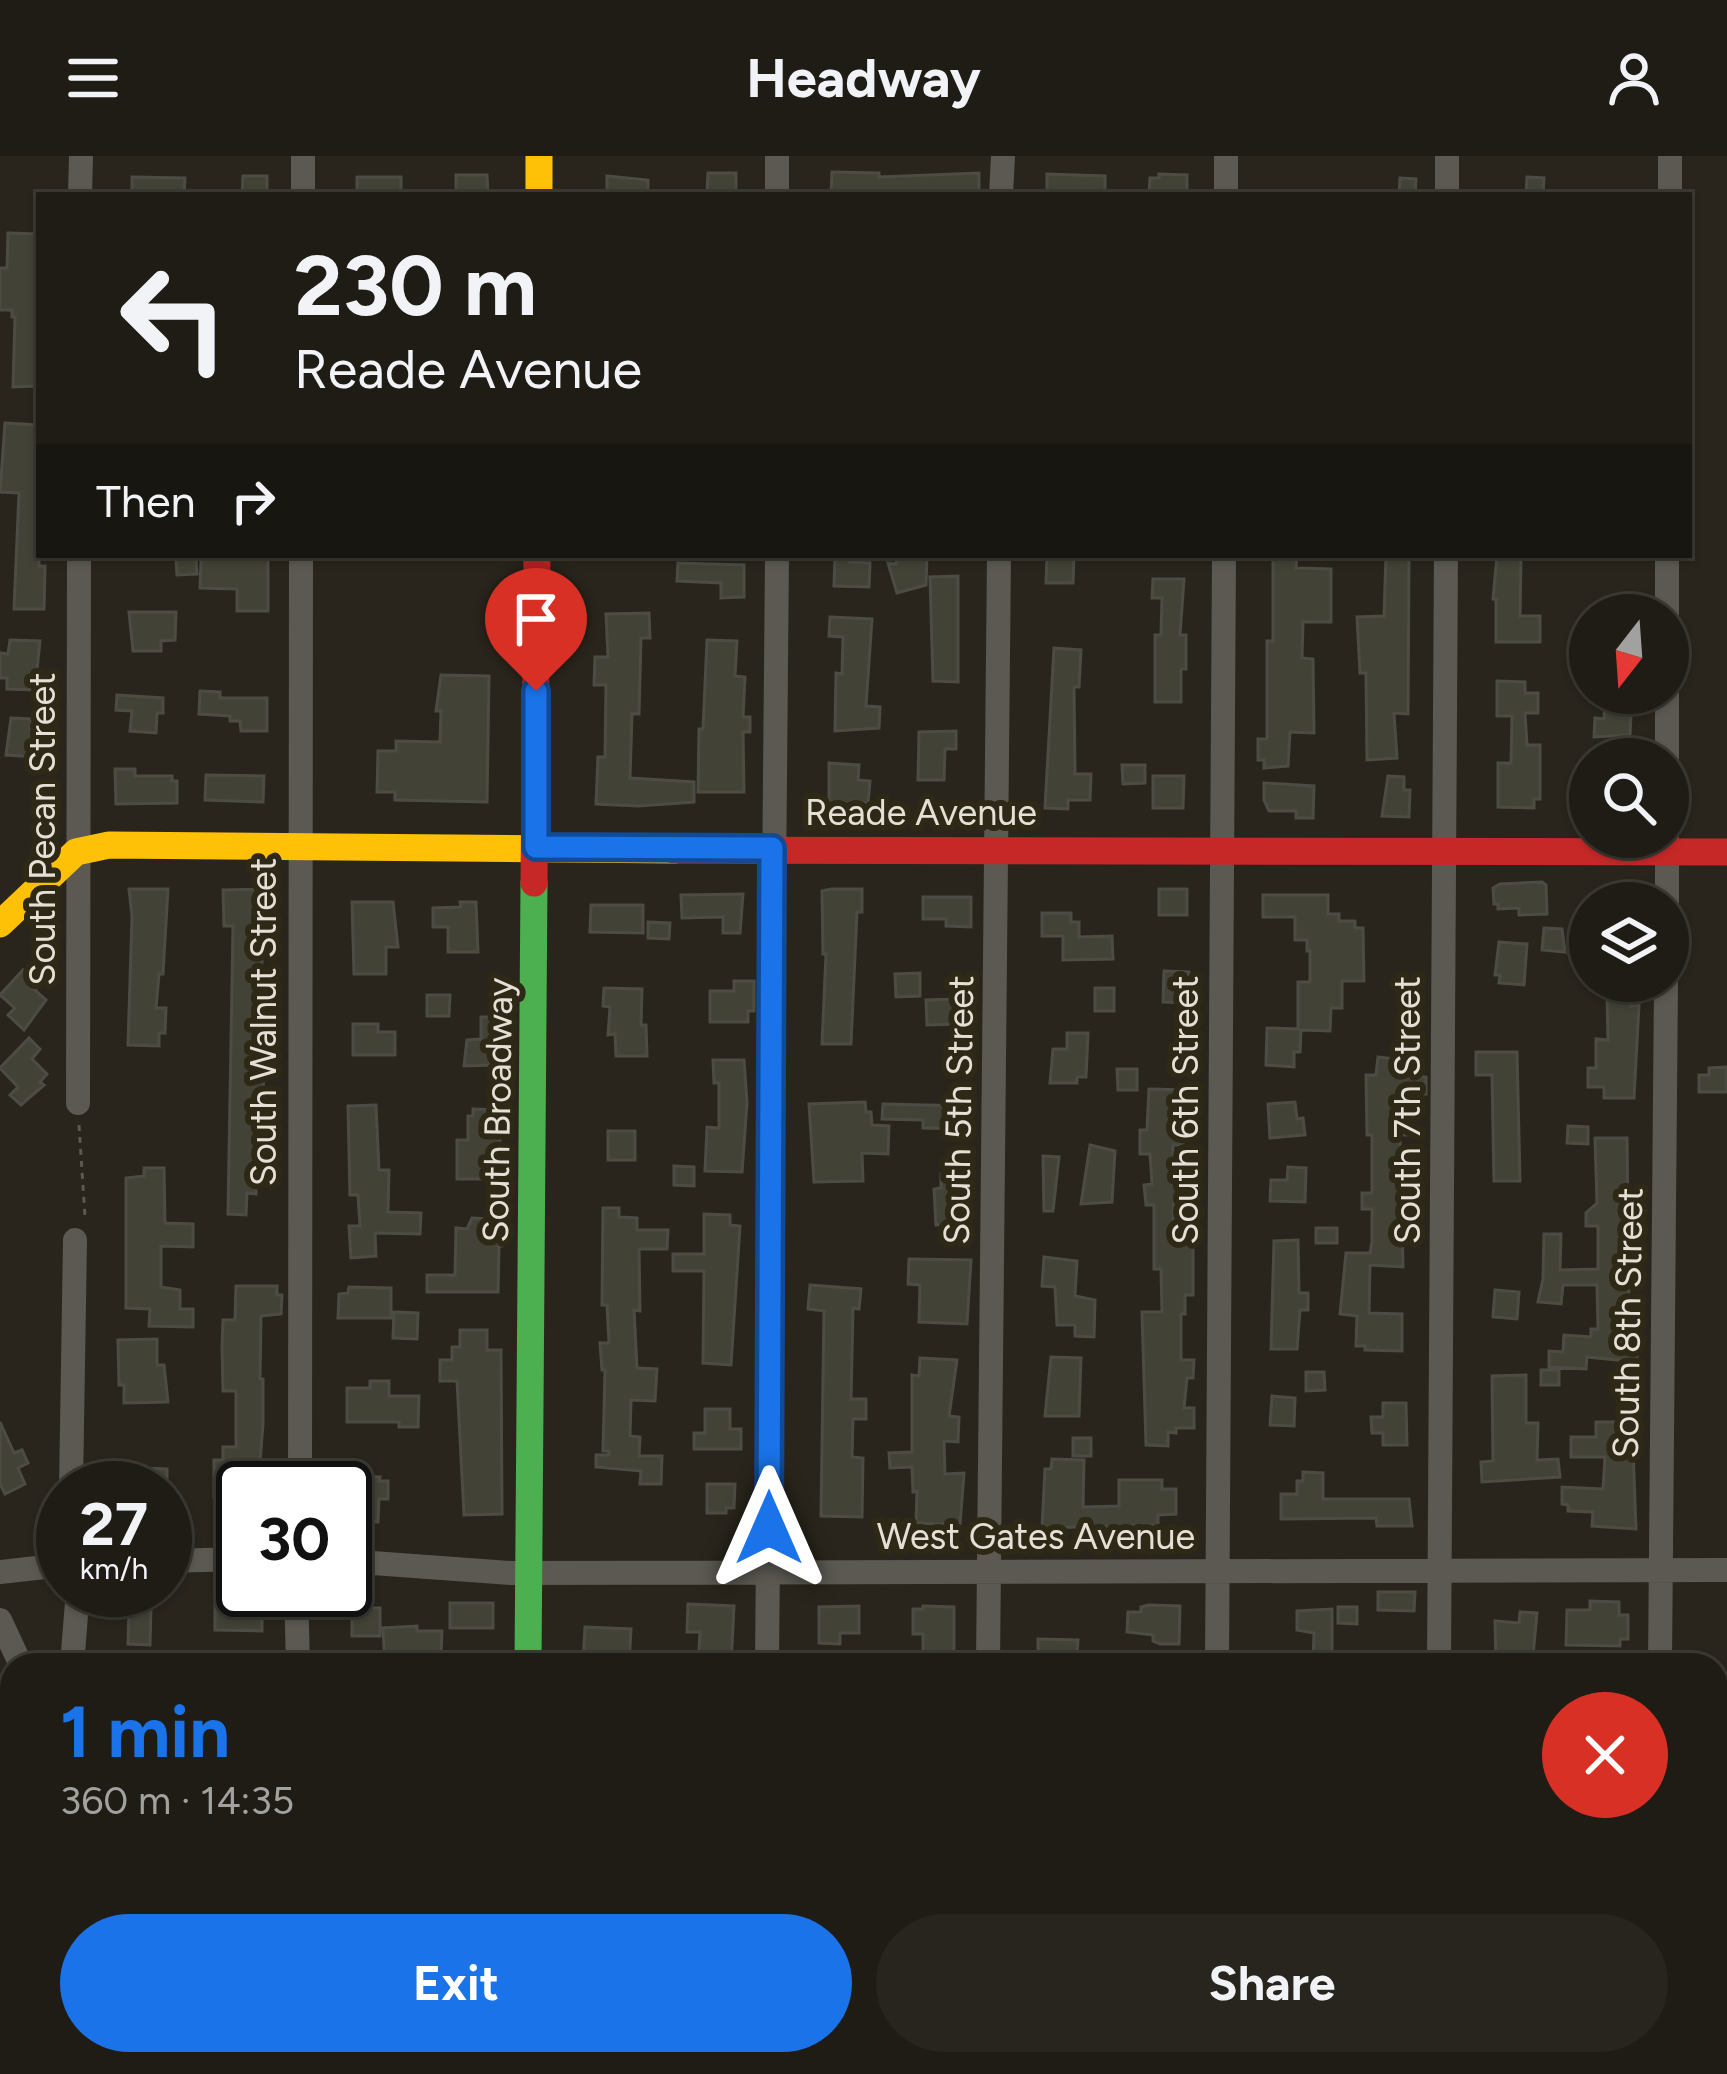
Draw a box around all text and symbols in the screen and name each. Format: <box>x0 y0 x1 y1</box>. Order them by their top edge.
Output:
icon: menu <box>60 45 126 111</box>
icon: person <box>1601 45 1667 111</box>
text: Headway <box>746 46 981 111</box>
text: 230 m <box>294 235 537 336</box>
icon: left <box>96 240 252 396</box>
text: Reade Avenue <box>294 337 642 402</box>
icon: right <box>220 468 286 534</box>
text: Then <box>96 474 196 528</box>
pin <box>485 568 587 691</box>
icon: arrive <box>503 586 569 652</box>
north arrow <box>1569 594 1689 714</box>
map controls <box>1569 594 1689 1002</box>
street label: South Pecan Street <box>21 672 64 986</box>
button: search <box>1569 738 1689 858</box>
street label: Reade Avenue <box>805 791 1037 834</box>
street label: South Walnut Street <box>242 858 285 1186</box>
button: layers <box>1569 882 1689 1002</box>
street label: South 5th Street <box>935 975 982 1245</box>
street label: South 6th Street <box>1164 975 1207 1245</box>
street label: South 7th Street <box>1386 976 1429 1244</box>
street label: South Broadway <box>474 977 521 1243</box>
street label: South 8th Street <box>1604 1187 1651 1459</box>
speed limit sign: 30 <box>216 1461 372 1617</box>
position arrow <box>706 1465 832 1591</box>
text: 27 <box>80 1488 148 1560</box>
street label: West Gates Avenue <box>877 1515 1195 1558</box>
text: km/h <box>80 1550 148 1587</box>
text: 1 min <box>60 1689 230 1775</box>
button: close <box>1542 1692 1668 1818</box>
text: 360 m · 14:35 <box>60 1777 294 1824</box>
button: Exit <box>60 1914 852 2052</box>
button: Share <box>876 1914 1668 2052</box>

